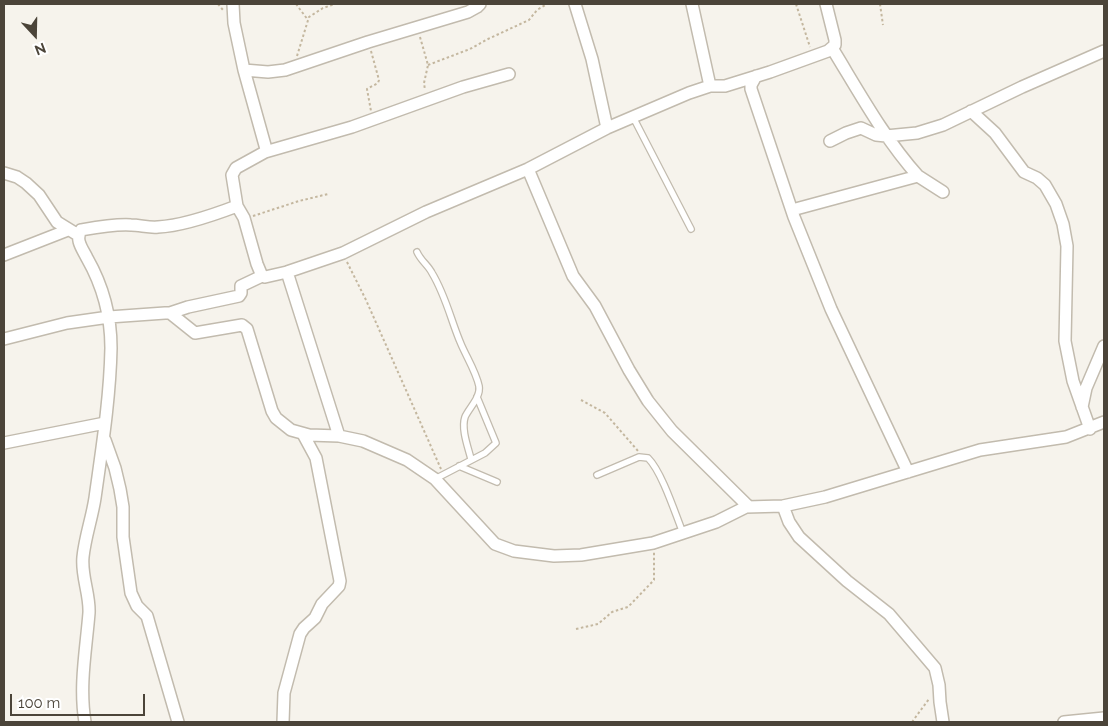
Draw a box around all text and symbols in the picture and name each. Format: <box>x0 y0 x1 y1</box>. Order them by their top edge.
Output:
north arrow <box>10 10 60 60</box>
text: N <box>33 40 48 58</box>
scale bar <box>12 684 148 716</box>
text: 100 m <box>18 694 60 712</box>

